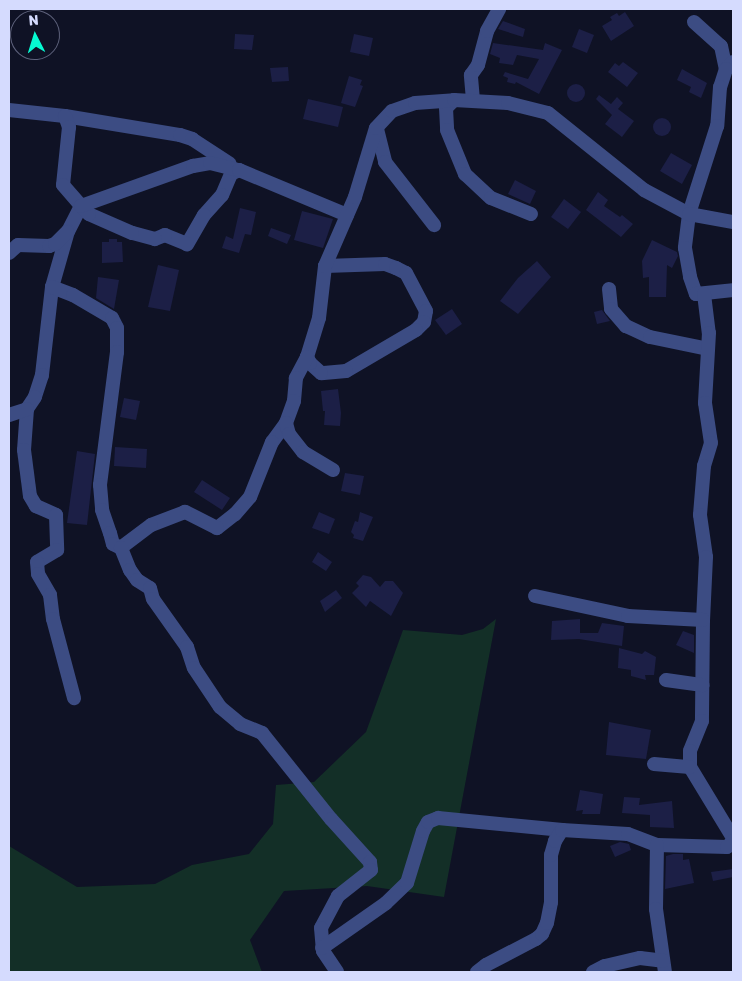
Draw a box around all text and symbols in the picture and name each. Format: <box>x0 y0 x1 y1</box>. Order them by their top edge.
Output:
north arrow <box>10 10 60 60</box>
text: N <box>28 12 39 29</box>

